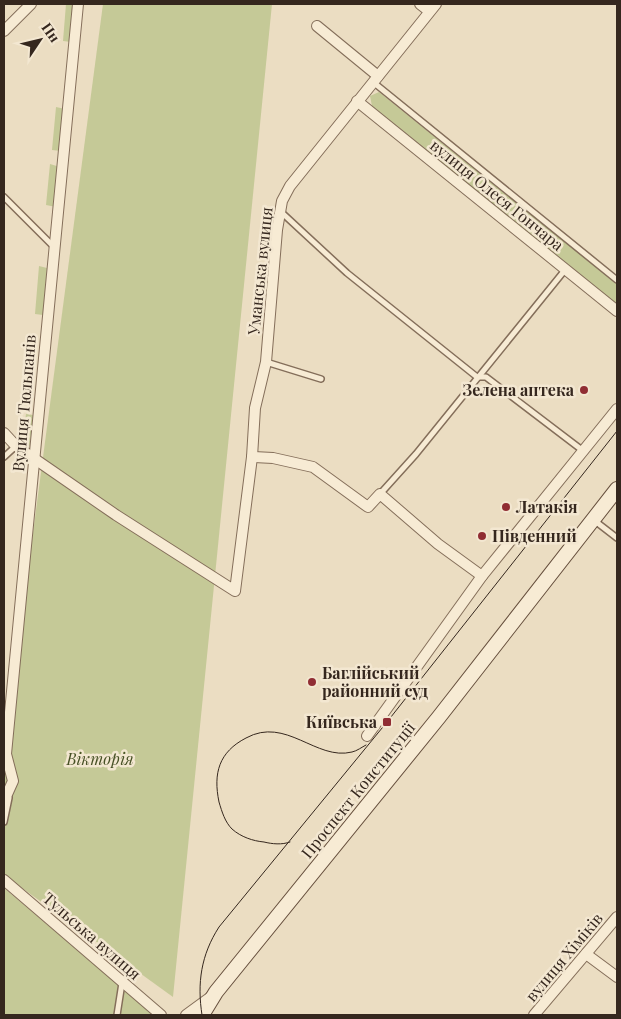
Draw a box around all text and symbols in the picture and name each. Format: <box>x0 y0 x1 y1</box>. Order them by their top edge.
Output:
north arrow <box>15 15 65 65</box>
text: Пн <box>38 19 65 46</box>
street label: вулиця Олеся Гончара <box>426 134 568 255</box>
street label: Уманська вулиця <box>242 206 277 337</box>
street label: Вулиця Тюльпанів <box>7 333 40 472</box>
place label: Зелена аптека <box>463 379 575 400</box>
marker: Зелена аптека <box>578 384 590 396</box>
place label: Латакія <box>515 496 578 517</box>
marker: Латакія <box>500 501 512 513</box>
place label: Південний <box>492 525 577 546</box>
marker: Південний <box>476 530 488 542</box>
place label: Баглійський районний суд <box>322 662 428 701</box>
marker: Баглійський районний суд <box>306 676 318 688</box>
place label: Київська <box>306 711 378 732</box>
marker: Київська <box>381 716 393 728</box>
street label: Проспект Конституції <box>296 717 419 862</box>
park label: Вікторія <box>65 748 134 769</box>
street label: Тульська вулиця <box>39 887 146 984</box>
street label: вулиця Хіміків <box>520 908 607 1005</box>

